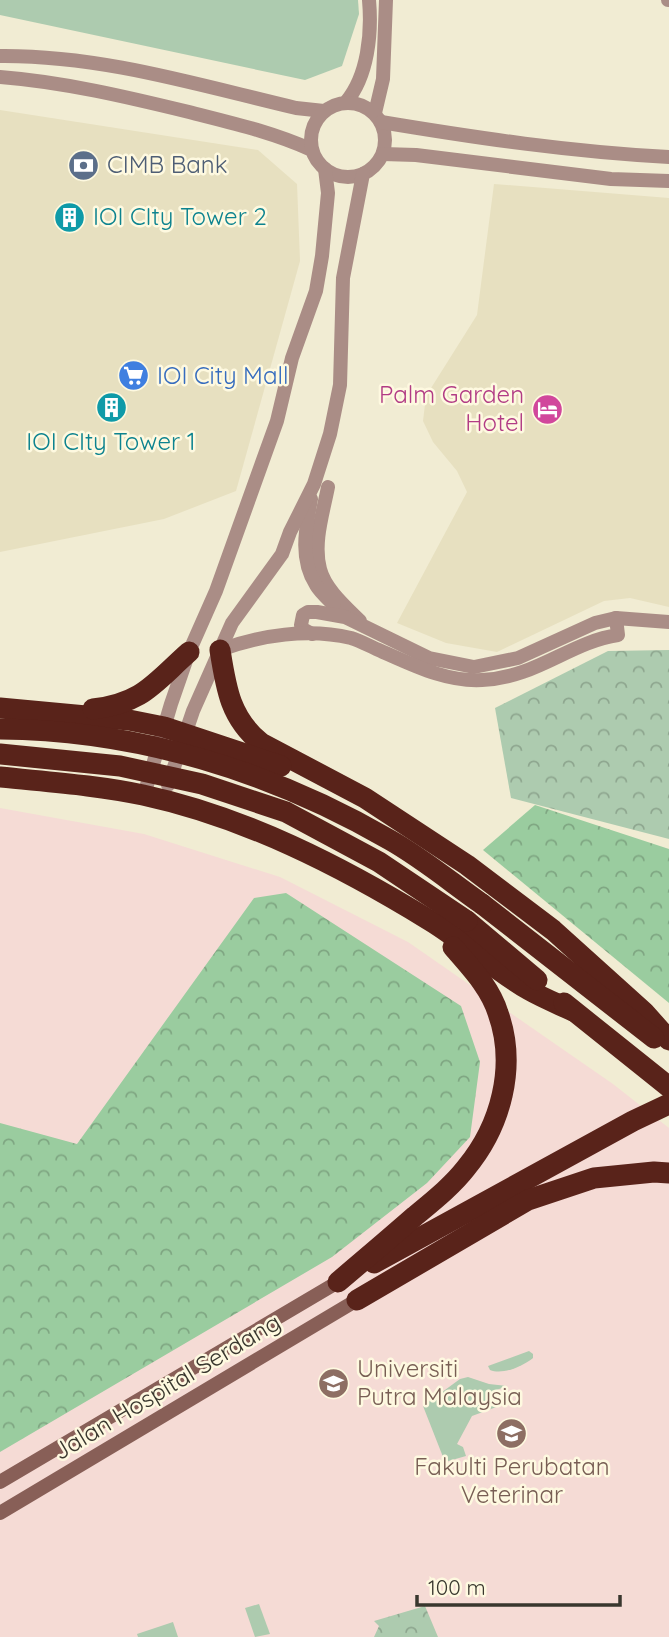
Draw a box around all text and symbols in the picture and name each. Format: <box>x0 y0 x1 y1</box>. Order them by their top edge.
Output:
bank icon: CIMB Bank <box>67 148 101 182</box>
place label: CIMB Bank <box>107 149 228 179</box>
building icon: IOI CIty Tower 2 <box>53 200 87 234</box>
place label: IOI CIty Tower 2 <box>93 201 267 231</box>
supermarket icon: IOI City Mall <box>117 359 151 393</box>
place label: IOI City Mall <box>157 360 289 390</box>
place label: Palm Garden Hotel <box>379 379 524 437</box>
building icon: IOI CIty Tower 1 <box>94 391 128 425</box>
hotel icon: Palm Garden Hotel <box>530 392 564 426</box>
place label: IOI CIty Tower 1 <box>26 426 196 456</box>
street label: Jalan Hospital Serdang <box>47 1306 286 1466</box>
place label: Universiti Putra Malaysia <box>357 1353 522 1411</box>
school or university icon: Universiti Putra Malaysia <box>317 1366 351 1400</box>
school or university icon: Fakulti Perubatan Veterinar <box>495 1416 529 1450</box>
place label: Fakulti Perubatan Veterinar <box>414 1451 610 1509</box>
scale bar <box>417 1564 620 1608</box>
text: 100 m <box>428 1574 486 1600</box>

